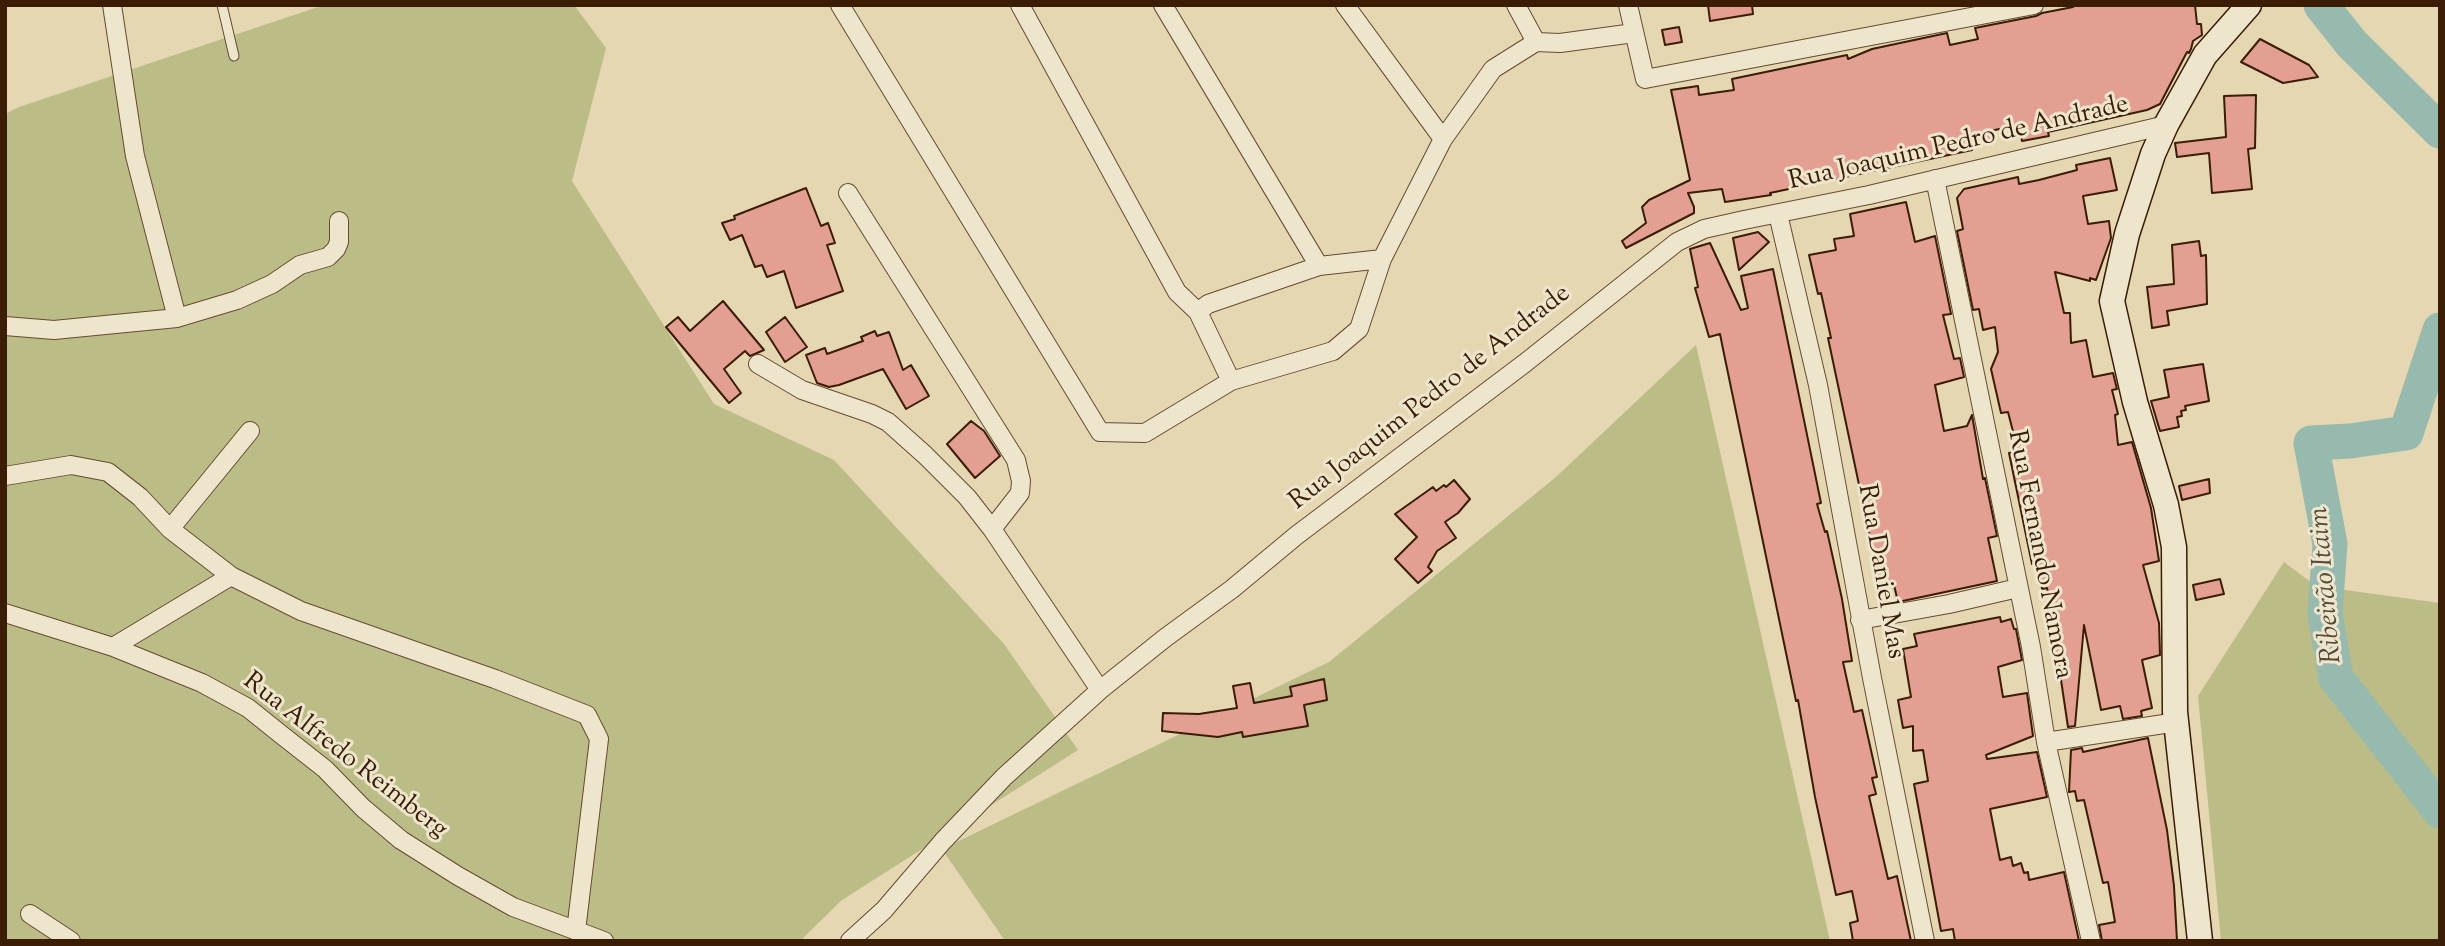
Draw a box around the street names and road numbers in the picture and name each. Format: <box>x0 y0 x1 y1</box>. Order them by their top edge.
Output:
street label: Rua Joaquim Pedro de Andrade <box>1786 91 2132 199</box>
street label: Rua Joaquim Pedro de Andrade <box>1284 280 1578 518</box>
street label: Rua Fernando Namora <box>1999 428 2077 682</box>
street label: Rua Daniel Mas <box>1848 482 1910 662</box>
street label: Rua Alfredo Reimberg <box>235 667 453 847</box>

